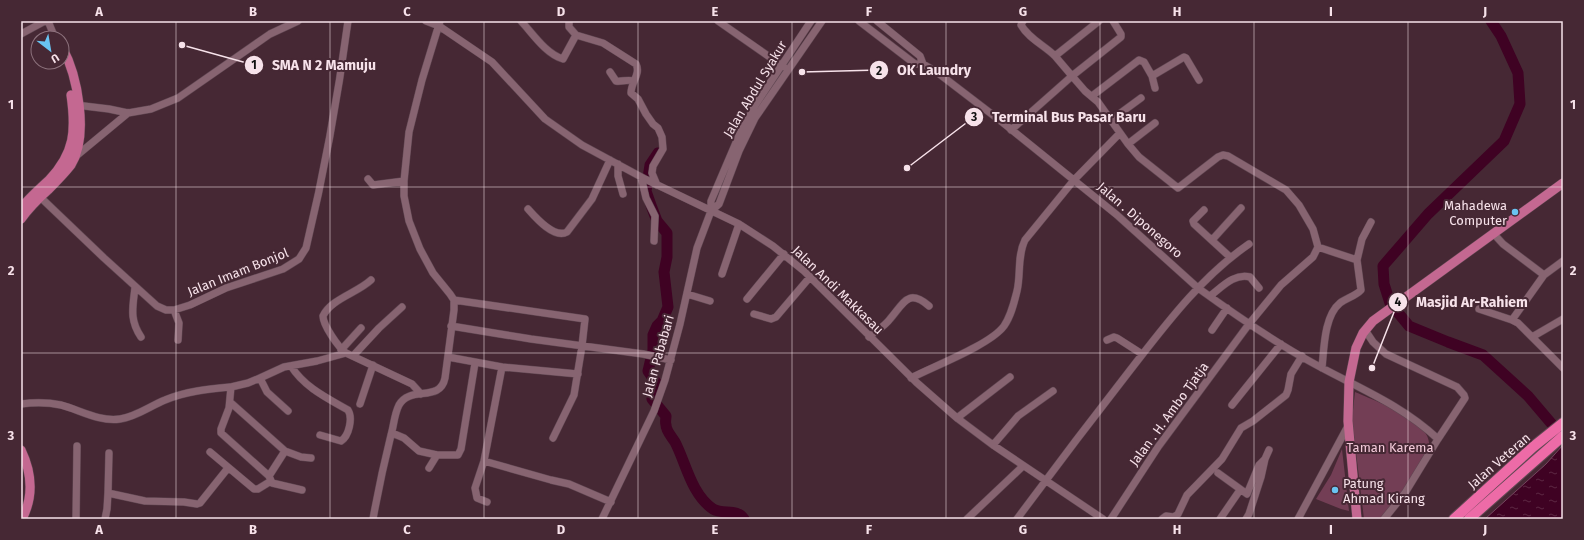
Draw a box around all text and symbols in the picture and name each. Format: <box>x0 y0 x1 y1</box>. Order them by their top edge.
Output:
text: A <box>94 4 103 19</box>
text: B <box>249 4 257 19</box>
text: C <box>403 4 411 19</box>
text: D <box>557 4 566 19</box>
text: E <box>712 4 719 19</box>
text: F <box>866 4 873 19</box>
text: G <box>1019 4 1027 19</box>
text: H <box>1173 4 1181 19</box>
text: I <box>1329 4 1333 19</box>
text: J <box>1482 4 1487 19</box>
north arrow <box>30 30 70 70</box>
street label: Jalan Abdul Syakur <box>720 38 790 140</box>
text: U <box>48 51 61 66</box>
callout: SMA N 2 Mamuju <box>244 52 384 78</box>
text: SMA N 2 Mamuju <box>272 57 376 74</box>
callout: OK Laundry <box>869 57 979 83</box>
text: 1 <box>251 58 257 72</box>
text: OK Laundry <box>897 62 972 79</box>
text: 2 <box>876 64 882 78</box>
text: 1 <box>8 97 14 112</box>
text: 1 <box>1570 97 1576 112</box>
callout: Terminal Bus Pasar Baru <box>964 104 1154 130</box>
text: Terminal Bus Pasar Baru <box>992 109 1146 126</box>
text: 3 <box>970 110 977 124</box>
street label: Jalan . Diponegoro <box>1094 179 1186 261</box>
place label: Mahadewa Computer <box>1444 198 1507 228</box>
marker: Mahadewa Computer <box>1510 207 1520 217</box>
street label: Jalan Andi Makkasau <box>789 243 887 337</box>
street label: Jalan Imam Bonjol <box>185 245 291 299</box>
text: 2 <box>8 263 15 278</box>
text: 2 <box>1570 263 1577 278</box>
callout: Masjid Ar-Rahiem <box>1388 289 1536 315</box>
text: Masjid Ar-Rahiem <box>1416 294 1528 311</box>
text: 4 <box>1395 295 1402 309</box>
street label: Jalan Pababari <box>639 313 677 399</box>
street label: Jalan . H. Ambo Tjatja <box>1126 359 1212 469</box>
text: 3 <box>7 428 15 443</box>
text: 3 <box>1569 428 1577 443</box>
street label: Jalan Veteran <box>1465 430 1533 492</box>
park label: Taman Karema <box>1347 440 1433 455</box>
place label: Patung Ahmad Kirang <box>1343 476 1425 506</box>
marker: Patung Ahmad Kirang <box>1330 485 1340 495</box>
text: A <box>94 522 103 537</box>
text: B <box>249 522 257 537</box>
text: C <box>403 522 411 537</box>
text: D <box>557 522 566 537</box>
text: E <box>712 522 719 537</box>
text: F <box>866 522 873 537</box>
text: G <box>1019 522 1027 537</box>
text: H <box>1173 522 1181 537</box>
text: I <box>1329 522 1333 537</box>
text: J <box>1482 522 1487 537</box>

